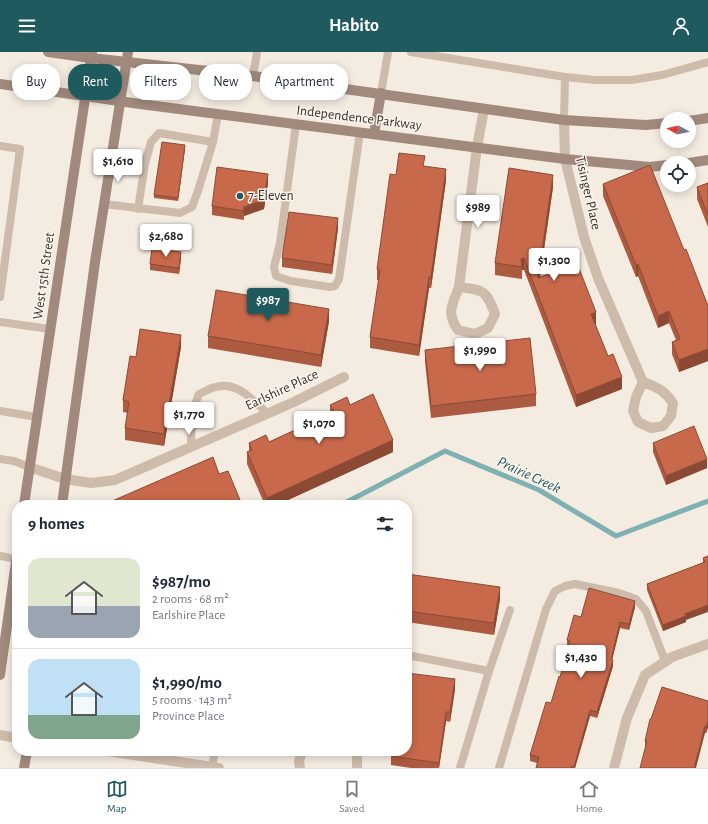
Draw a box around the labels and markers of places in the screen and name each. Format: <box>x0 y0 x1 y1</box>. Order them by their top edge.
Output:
pin: $1,610 <box>85 149 151 183</box>
place label: 7-Eleven <box>248 189 294 203</box>
marker: 7-Eleven <box>235 191 245 201</box>
pin: $989 <box>454 195 502 229</box>
pin: $2,680 <box>133 224 199 258</box>
pin: $1,300 <box>521 248 587 282</box>
pin: $987 <box>244 288 292 322</box>
pin: $1,990 <box>447 338 513 372</box>
pin: $1,770 <box>156 402 222 436</box>
pin: $1,070 <box>286 411 352 445</box>
pin: $1,430 <box>548 645 614 679</box>

